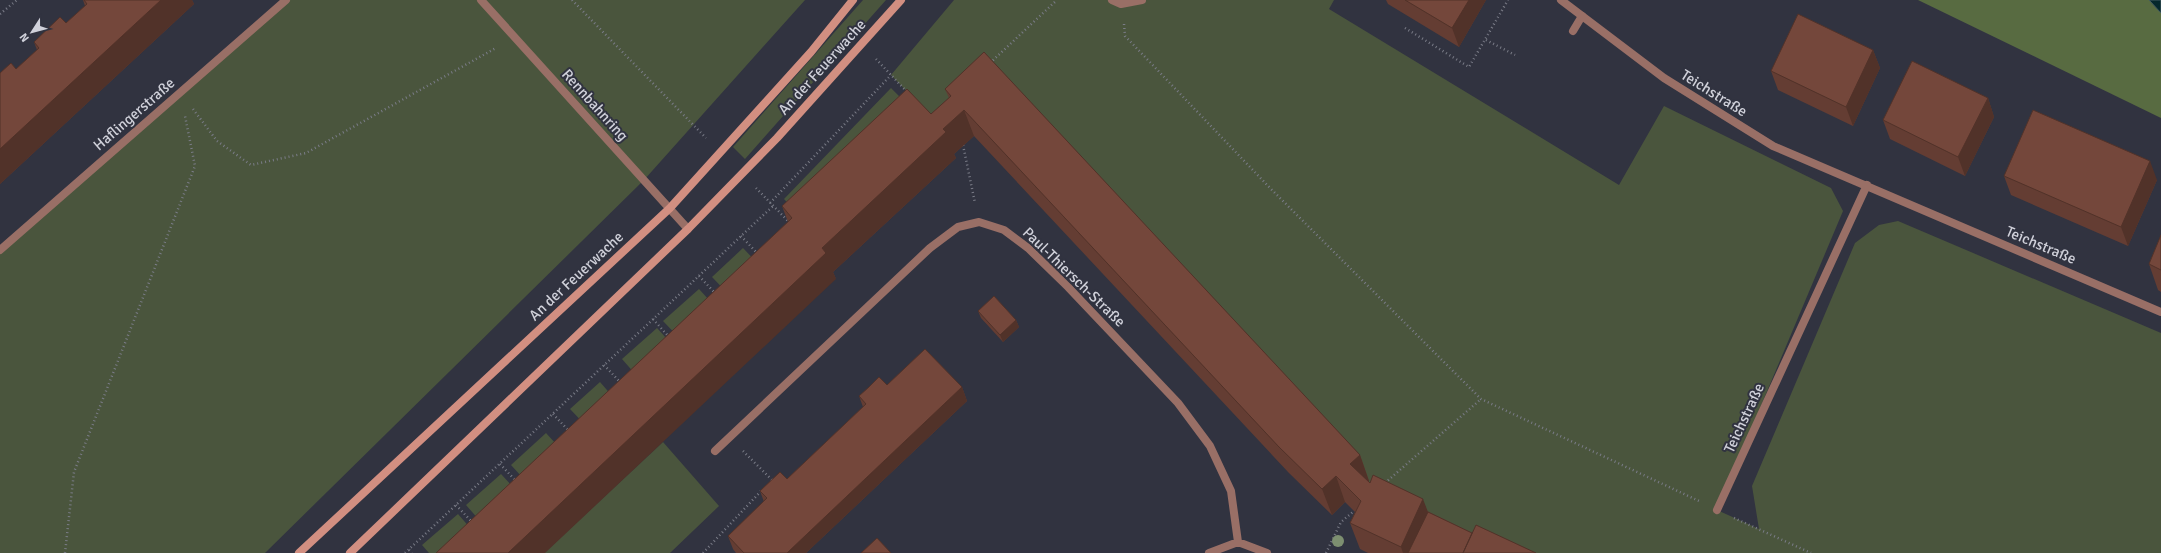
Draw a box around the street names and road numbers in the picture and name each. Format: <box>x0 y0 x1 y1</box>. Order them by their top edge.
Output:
street label: An der Feuerwache <box>774 16 870 118</box>
street label: Rennbahnring <box>558 65 632 145</box>
street label: Teichstraße <box>1678 66 1750 120</box>
street label: Haflingerstraße <box>90 74 178 154</box>
street label: Teichstraße <box>2003 222 2079 268</box>
street label: Paul-Thiersch-Straße <box>1019 223 1129 331</box>
street label: An der Feuerwache <box>525 228 627 324</box>
street label: Teichstraße <box>1720 380 1768 456</box>

